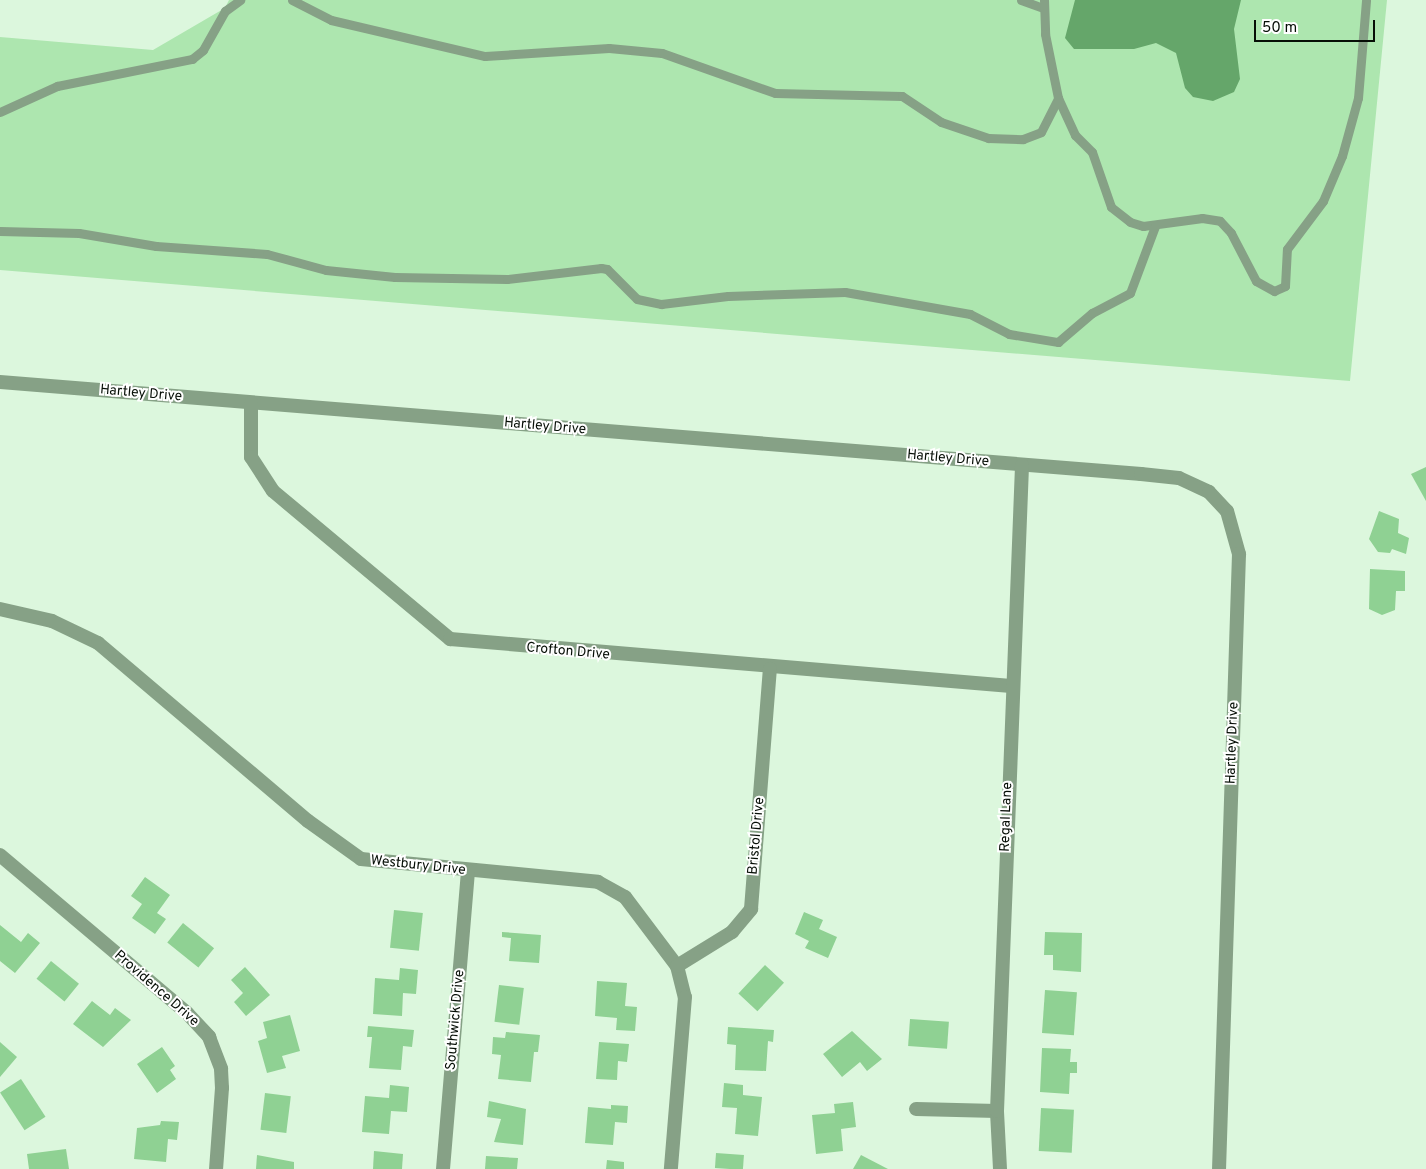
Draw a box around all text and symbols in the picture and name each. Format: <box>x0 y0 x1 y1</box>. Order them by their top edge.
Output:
scale bar <box>1256 10 1377 42</box>
text: 50 m <box>1262 19 1297 38</box>
street label: Hartley Drive <box>99 382 183 406</box>
street label: Hartley Drive <box>503 415 587 439</box>
street label: Hartley Drive <box>906 447 990 471</box>
street label: Crofton Drive <box>526 640 610 664</box>
street label: Hartley Drive <box>1223 702 1243 784</box>
street label: Regal Lane <box>997 782 1017 852</box>
street label: Bristol Drive <box>745 797 769 875</box>
street label: Westbury Drive <box>370 853 466 879</box>
street label: Providence Drive <box>110 948 202 1030</box>
street label: Southwick Drive <box>443 969 469 1071</box>

